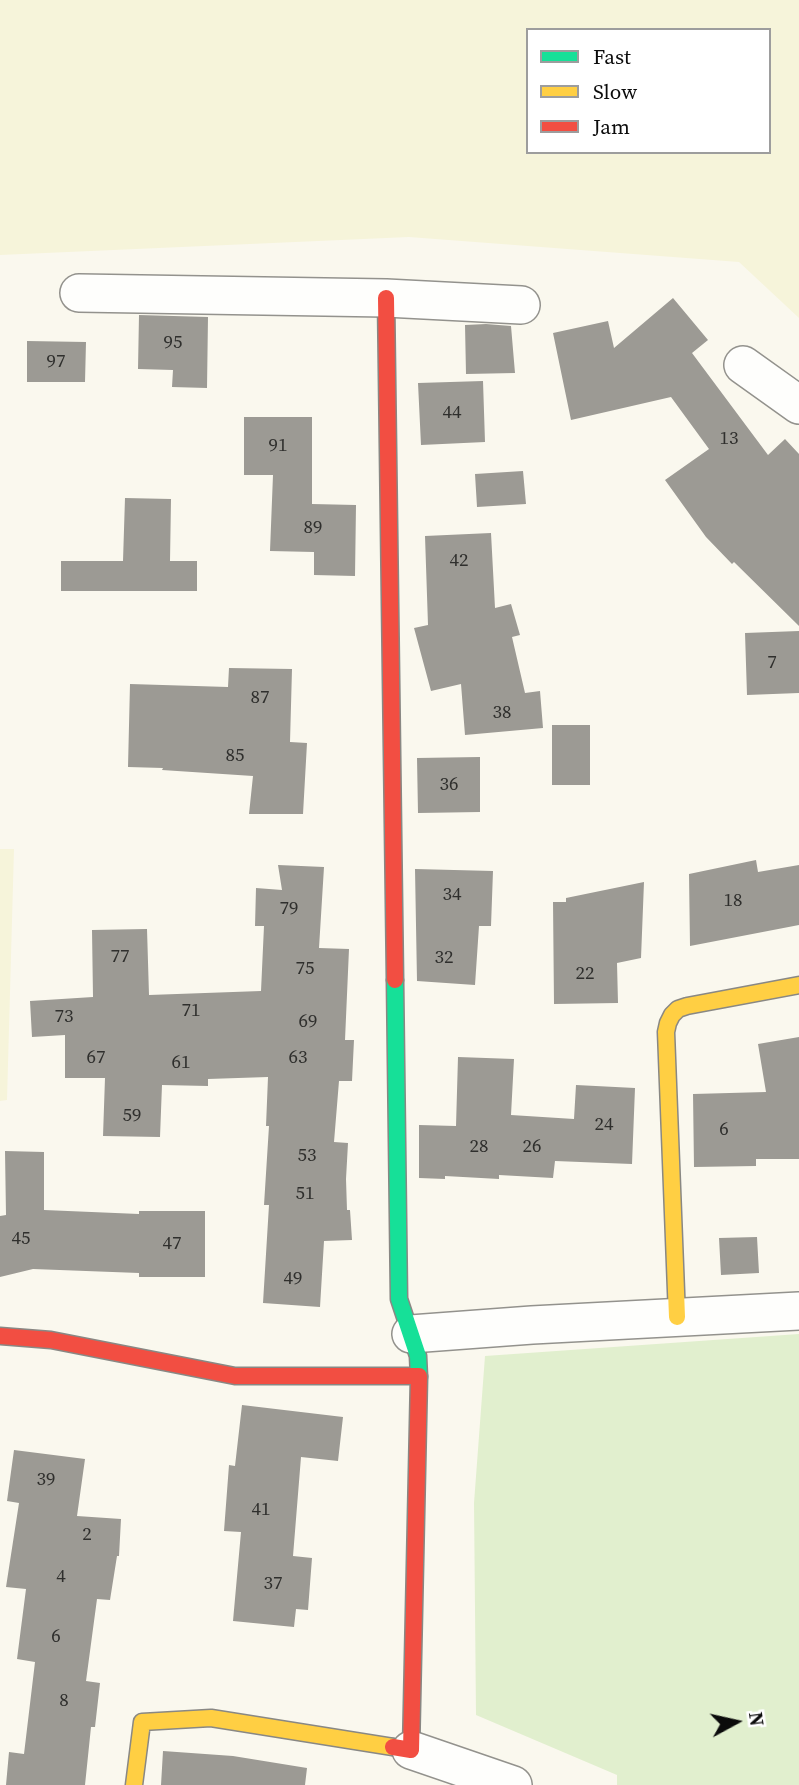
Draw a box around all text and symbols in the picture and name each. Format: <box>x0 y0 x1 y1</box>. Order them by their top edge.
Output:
legend <box>526 28 771 154</box>
text: Fast <box>593 42 631 71</box>
text: Slow <box>593 77 637 106</box>
text: Jam <box>593 112 630 141</box>
house number: 95 <box>164 332 182 354</box>
house number: 97 <box>47 351 65 373</box>
house number: 44 <box>443 402 461 424</box>
house number: 13 <box>720 428 738 450</box>
house number: 91 <box>269 435 287 457</box>
house number: 89 <box>304 517 322 539</box>
house number: 42 <box>450 550 468 572</box>
house number: 7 <box>767 652 777 674</box>
house number: 87 <box>251 687 269 709</box>
house number: 38 <box>493 702 511 724</box>
house number: 85 <box>226 745 244 767</box>
house number: 36 <box>440 774 458 796</box>
house number: 34 <box>443 884 461 906</box>
house number: 18 <box>724 890 742 912</box>
house number: 79 <box>280 898 298 920</box>
house number: 77 <box>111 946 129 968</box>
house number: 32 <box>435 947 453 969</box>
house number: 75 <box>296 958 314 980</box>
house number: 22 <box>576 963 594 985</box>
house number: 71 <box>182 1000 200 1022</box>
house number: 73 <box>55 1006 73 1028</box>
house number: 69 <box>299 1011 317 1033</box>
house number: 67 <box>87 1047 105 1069</box>
house number: 63 <box>289 1047 307 1069</box>
house number: 61 <box>172 1052 190 1074</box>
house number: 59 <box>123 1105 141 1127</box>
house number: 24 <box>595 1114 613 1136</box>
house number: 6 <box>719 1119 729 1141</box>
house number: 28 <box>470 1136 488 1158</box>
house number: 26 <box>523 1136 541 1158</box>
house number: 53 <box>298 1145 316 1167</box>
house number: 51 <box>296 1183 314 1205</box>
house number: 45 <box>12 1228 30 1250</box>
house number: 47 <box>163 1233 181 1255</box>
house number: 49 <box>284 1268 302 1290</box>
house number: 39 <box>37 1469 55 1491</box>
house number: 41 <box>252 1499 270 1521</box>
house number: 2 <box>82 1524 92 1546</box>
house number: 4 <box>56 1566 66 1588</box>
house number: 37 <box>264 1573 282 1595</box>
house number: 6 <box>51 1626 61 1648</box>
north arrow <box>701 1687 771 1757</box>
house number: 8 <box>59 1690 69 1712</box>
text: N <box>743 1710 771 1728</box>

